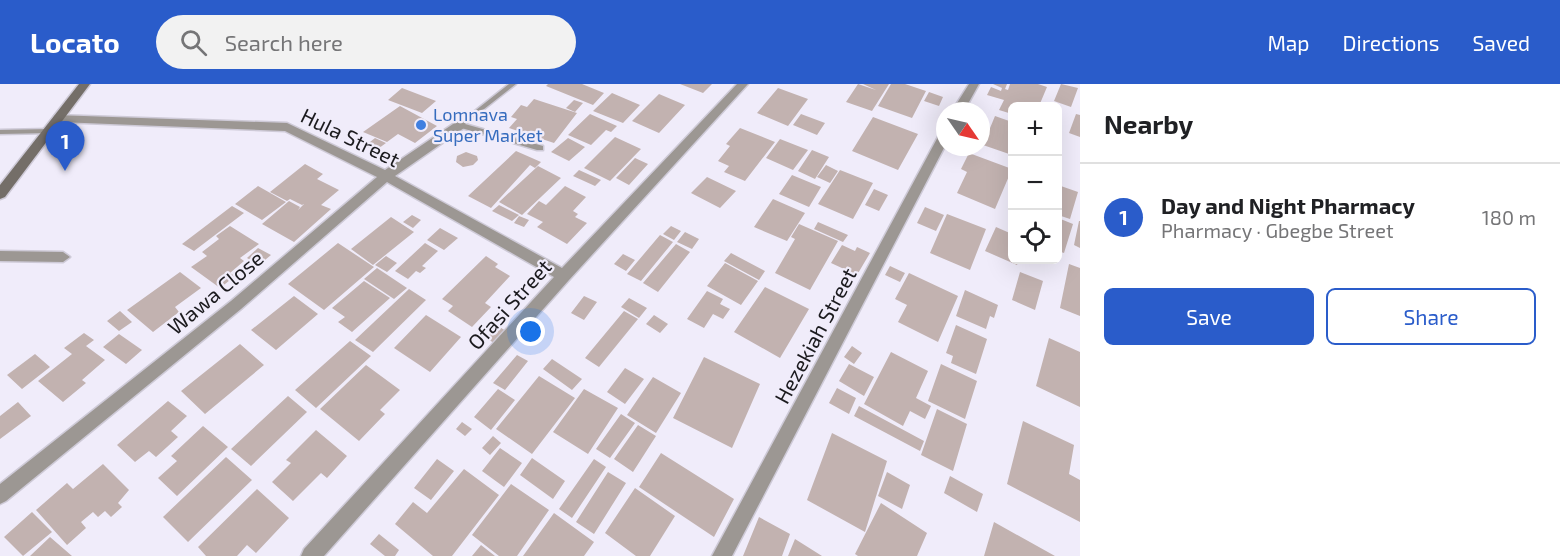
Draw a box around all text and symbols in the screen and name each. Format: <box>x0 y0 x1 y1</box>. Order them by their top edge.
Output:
search box <box>156 15 576 69</box>
text: Locato <box>30 25 120 59</box>
icon: search <box>177 26 210 59</box>
text: Search here <box>225 29 343 55</box>
text: Map <box>1267 30 1310 55</box>
text: Directions <box>1343 30 1439 55</box>
text: Saved <box>1472 30 1530 55</box>
street label: Hula Street <box>297 102 404 171</box>
north arrow <box>936 102 990 156</box>
map controls <box>1008 102 1062 264</box>
button: + <box>1008 102 1062 156</box>
place label: Lomnava Super Market <box>433 103 543 146</box>
text: Nearby <box>1104 108 1193 139</box>
marker: Lomnava Super Market <box>414 118 428 132</box>
pin: 1 <box>46 122 84 171</box>
button: − <box>1008 156 1062 210</box>
text: Day and Night Pharmacy <box>1161 192 1415 218</box>
text: 1 <box>1119 205 1128 229</box>
text: 180 m <box>1482 205 1536 229</box>
button: locate <box>1008 210 1062 264</box>
text: Pharmacy · Gbegbe Street <box>1161 218 1394 242</box>
street label: Wawa Close <box>162 245 268 339</box>
street label: Ofasi Street <box>462 254 556 354</box>
street label: Hezekiah Street <box>768 263 861 407</box>
button: Save <box>1104 288 1314 345</box>
button: Share <box>1326 288 1536 345</box>
your location <box>516 317 545 346</box>

